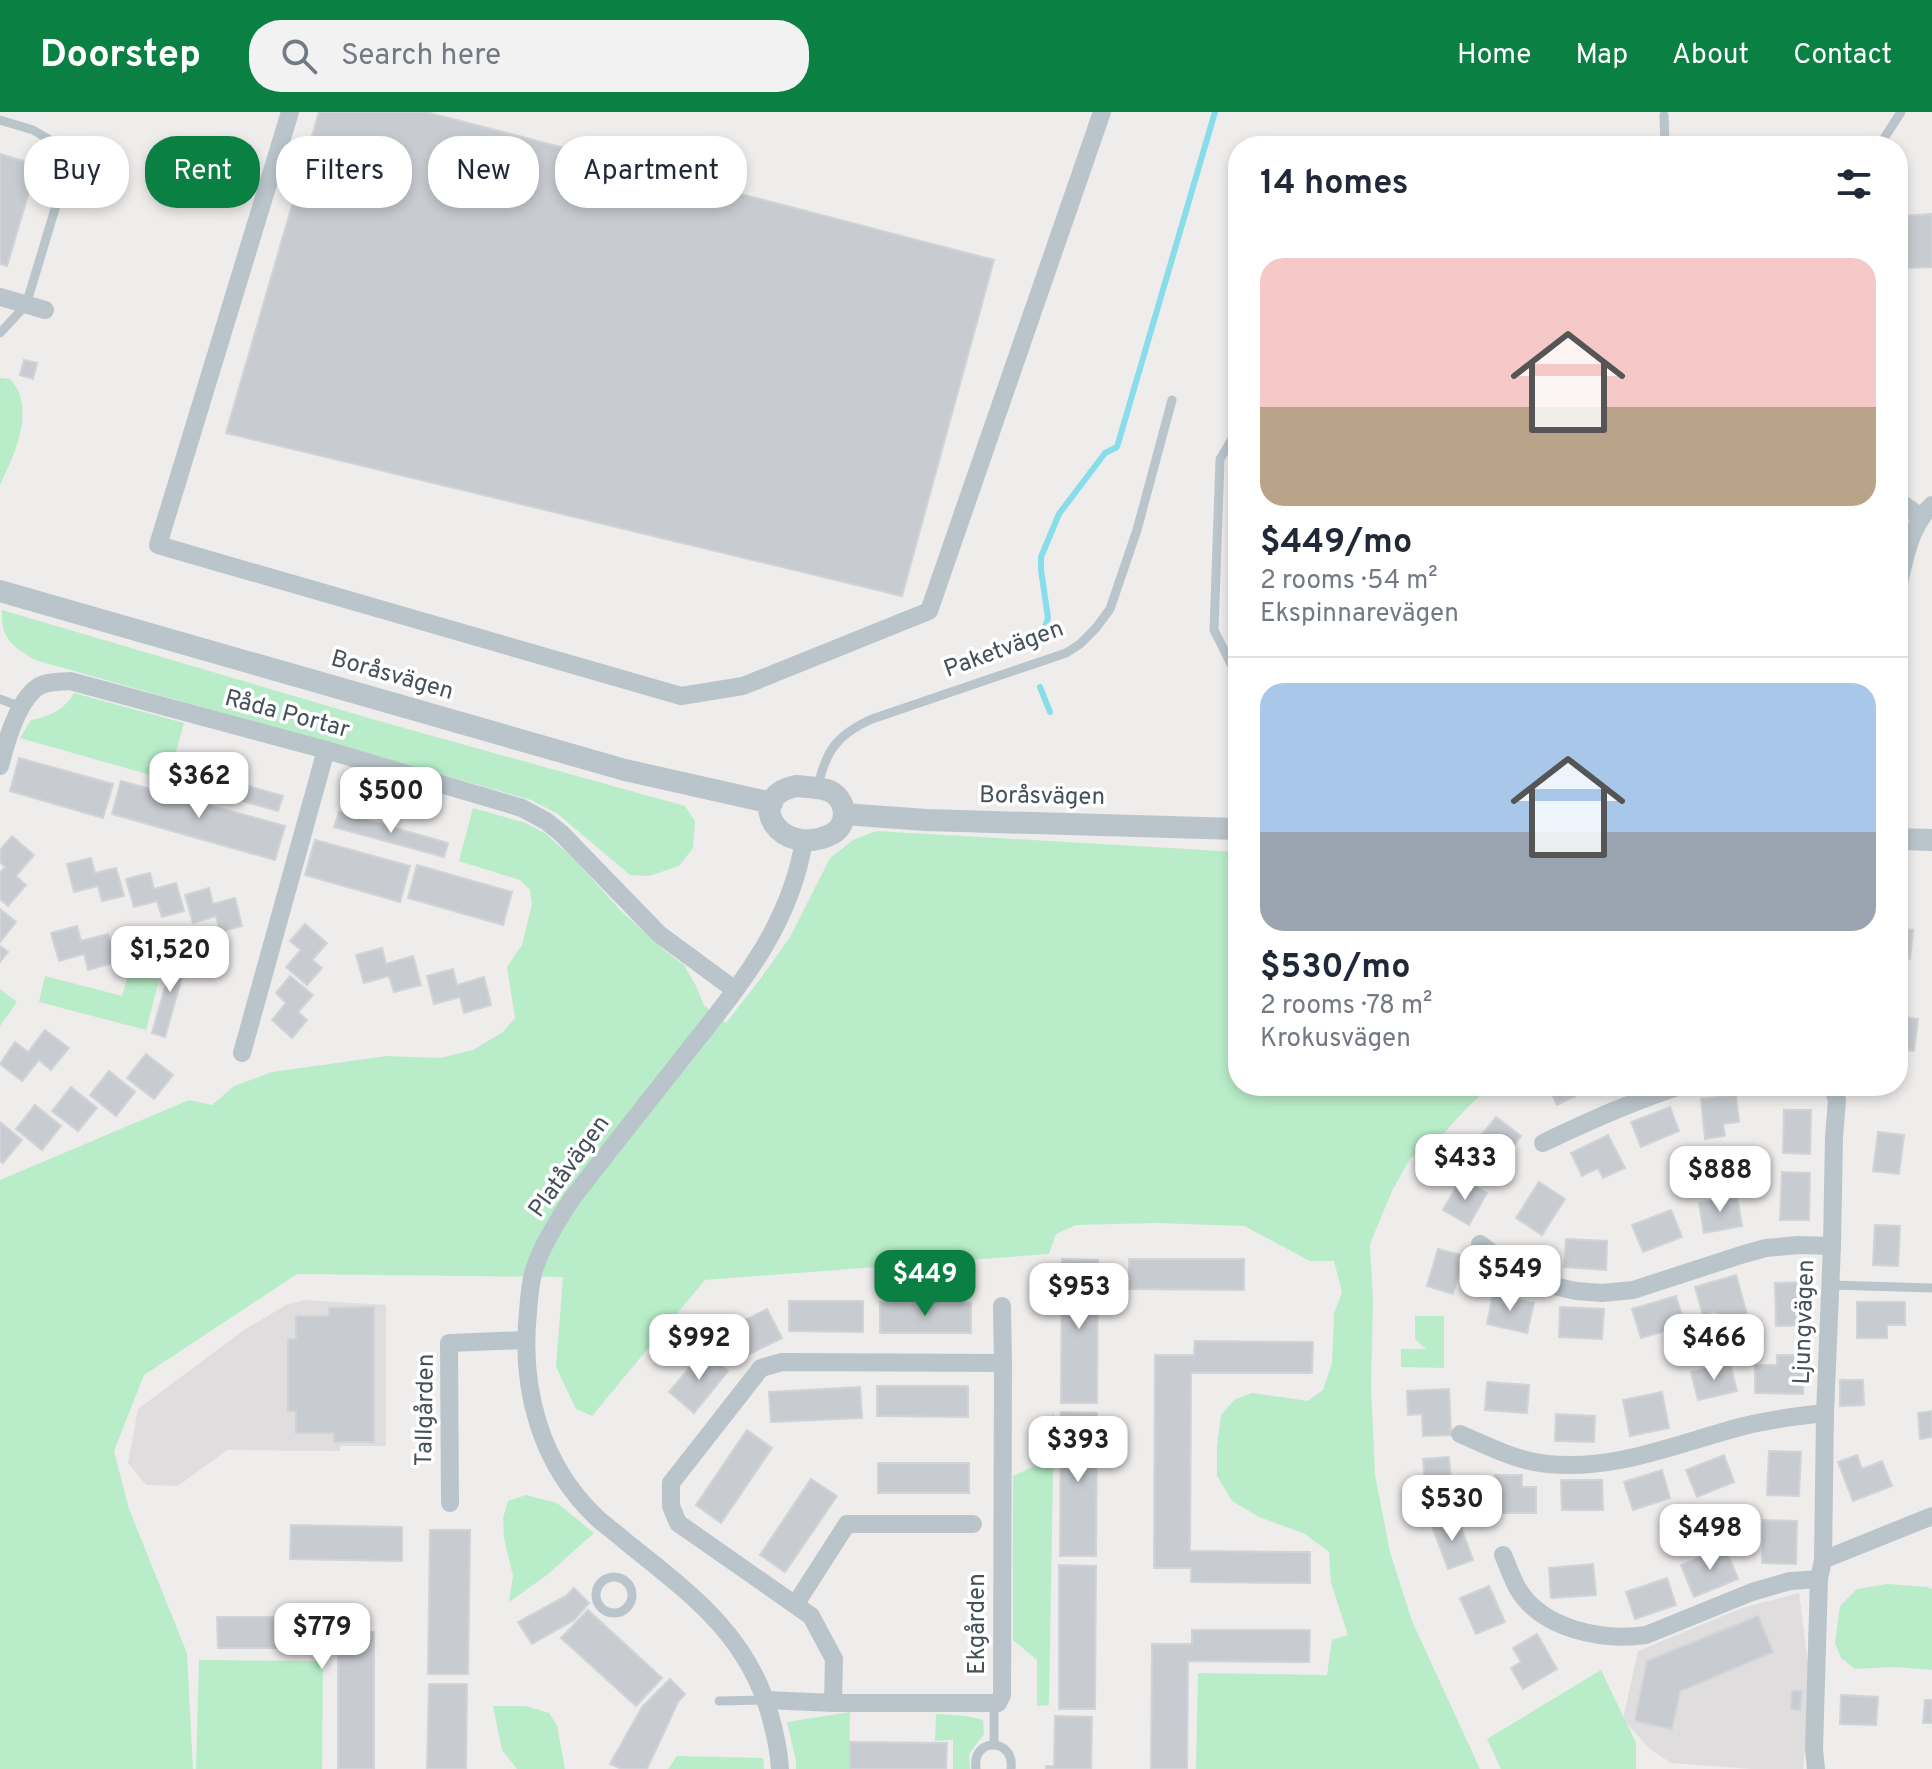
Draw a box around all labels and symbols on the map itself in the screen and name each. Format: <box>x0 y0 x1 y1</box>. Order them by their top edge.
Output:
street label: Paketvägen <box>940 615 1068 685</box>
street label: Boråsvägen <box>327 644 457 708</box>
street label: Råda Portar <box>221 684 353 746</box>
pin: $362 <box>152 752 246 820</box>
pin: $500 <box>344 767 438 835</box>
street label: Boråsvägen <box>979 781 1105 813</box>
pin: $1,520 <box>105 926 235 994</box>
street label: Platåvägen <box>523 1110 617 1224</box>
pin: $433 <box>1418 1134 1512 1202</box>
pin: $888 <box>1673 1146 1767 1214</box>
pin: $549 <box>1463 1245 1557 1313</box>
pin: $449 <box>878 1250 972 1318</box>
street label: Ljungvägen <box>1788 1259 1822 1385</box>
pin: $953 <box>1032 1263 1126 1331</box>
pin: $992 <box>652 1314 746 1382</box>
pin: $466 <box>1667 1314 1761 1382</box>
street label: Tallgården <box>410 1353 442 1467</box>
pin: $393 <box>1031 1416 1125 1484</box>
pin: $530 <box>1405 1475 1499 1543</box>
pin: $498 <box>1663 1504 1757 1572</box>
street label: Ekgården <box>963 1573 993 1675</box>
pin: $779 <box>275 1603 369 1671</box>

